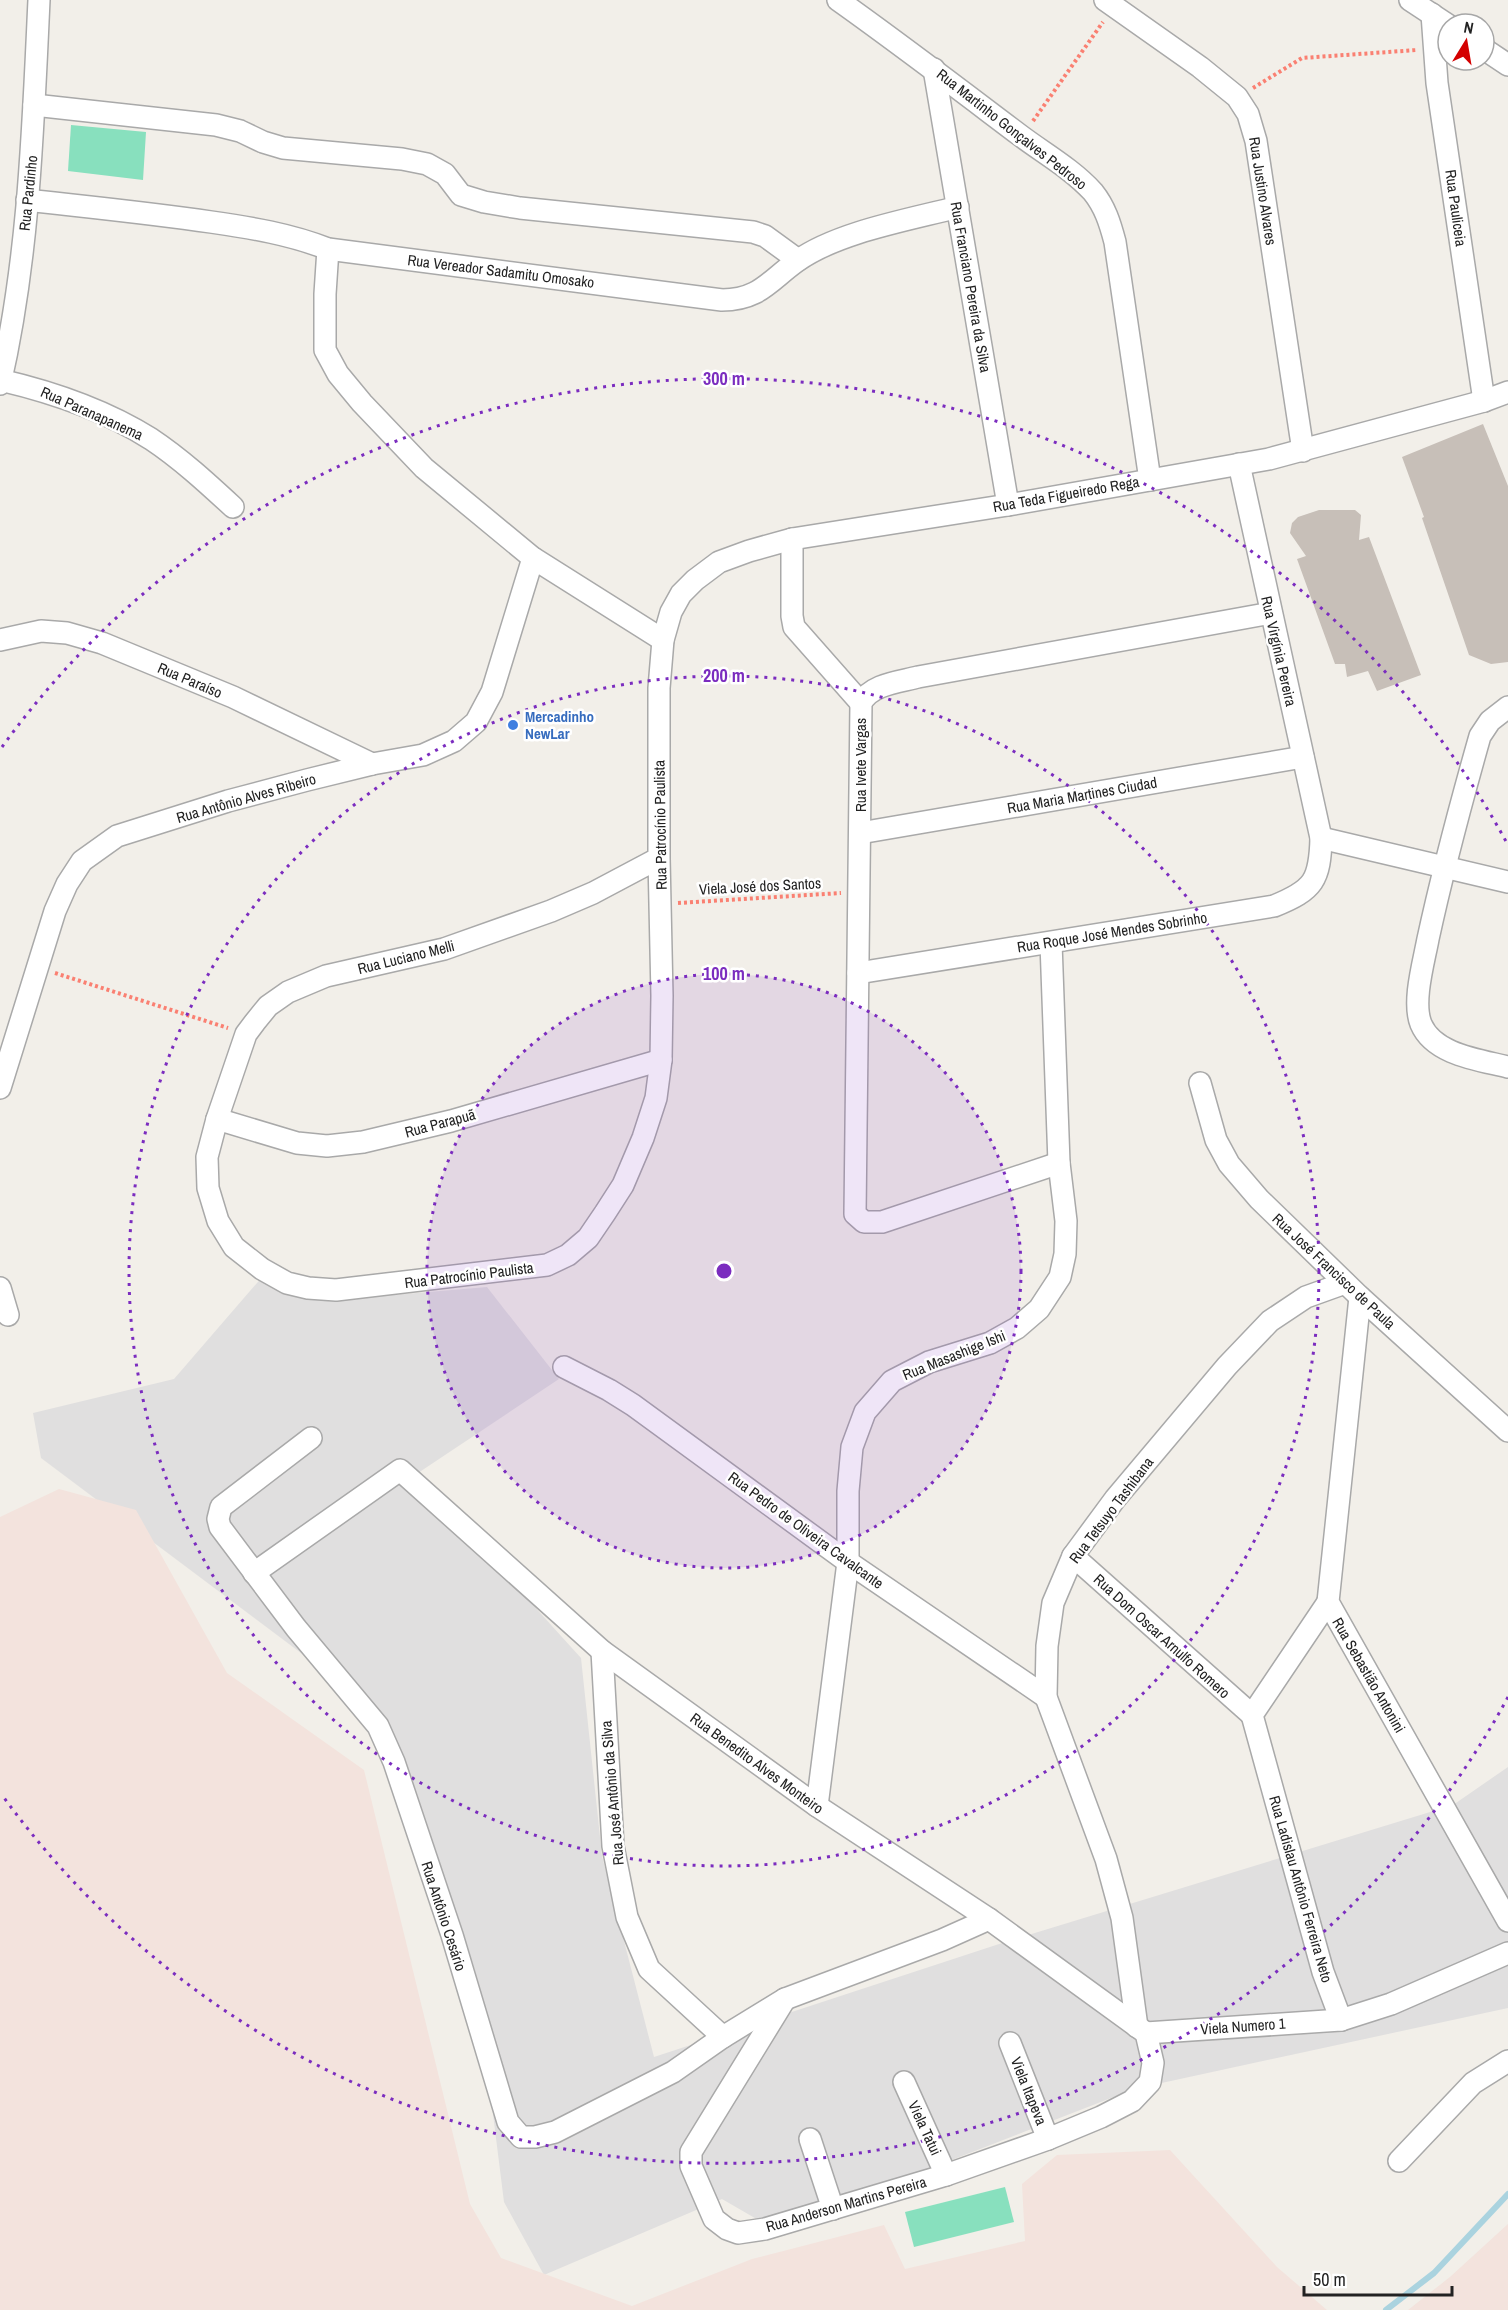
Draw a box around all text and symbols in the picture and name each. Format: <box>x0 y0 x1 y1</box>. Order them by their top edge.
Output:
north arrow <box>1436 12 1496 72</box>
text: N <box>1462 16 1476 39</box>
street label: Rua Martinho Gonçalves Pedroso <box>933 64 1092 194</box>
street label: Rua Justino Alvares <box>1244 135 1282 247</box>
street label: Rua Pardinho <box>14 154 42 232</box>
street label: Rua Pauliceia <box>1440 168 1472 248</box>
street label: Rua Franciano Pereira da Silva <box>946 200 996 374</box>
street label: Rua Vereador Sadamitu Omosako <box>406 249 596 293</box>
text: 300 m <box>703 366 745 391</box>
street label: Rua Paranapanema <box>37 381 147 445</box>
street label: Rua Teda Figueiredo Rega <box>991 471 1141 517</box>
street label: Rua Virgínia Pereira <box>1256 594 1302 708</box>
street label: Rua Paraíso <box>154 657 226 703</box>
text: 200 m <box>703 663 745 688</box>
place label: Mercadinho NewLar <box>525 706 594 744</box>
marker: Mercadinho NewLar <box>506 718 520 732</box>
street label: Rua Ivete Vargas <box>850 718 871 812</box>
street label: Rua Patrocínio Paulista <box>648 760 672 890</box>
street label: Rua Antônio Alves Ribeiro <box>174 768 318 828</box>
street label: Rua Maria Martines Ciudad <box>1005 771 1159 819</box>
street label: Viela José dos Santos <box>698 872 822 900</box>
street label: Rua Roque José Mendes Sobrinho <box>1015 907 1209 957</box>
street label: Rua Luciano Melli <box>355 935 457 979</box>
text: 100 m <box>703 961 745 986</box>
street label: Rua Parapuã <box>402 1103 478 1143</box>
street label: Rua José Francisco de Paula <box>1268 1208 1400 1334</box>
street label: Rua Patrocínio Paulista <box>403 1257 535 1293</box>
centre of rings <box>714 1261 734 1281</box>
street label: Rua Masashige Ishi <box>899 1325 1009 1385</box>
street label: Rua Tetsuyo Tashibana <box>1064 1452 1158 1568</box>
street label: Rua Pedro de Oliveira Cavalcante <box>724 1466 888 1594</box>
street label: Rua Dom Oscar Arnulfo Romero <box>1089 1569 1235 1703</box>
street label: Rua Sebastião Antonini <box>1327 1613 1411 1737</box>
street label: Rua Benedito Alves Monteiro <box>686 1707 828 1819</box>
street label: Rua José Antônio da Silva <box>595 1720 629 1866</box>
street label: Rua Ladislau Antônio Ferreira Neto <box>1264 1793 1338 1985</box>
street label: Rua Antônio Cesário <box>416 1858 472 1974</box>
street label: Viela Numero 1 <box>1200 2013 1286 2039</box>
street label: Viela Itapeva <box>1006 2054 1052 2128</box>
street label: Viela Tatui <box>903 2097 947 2159</box>
street label: Rua Anderson Martins Pereira <box>763 2171 929 2237</box>
scale bar <box>1304 2259 1452 2297</box>
text: 50 m <box>1313 2267 1346 2292</box>

